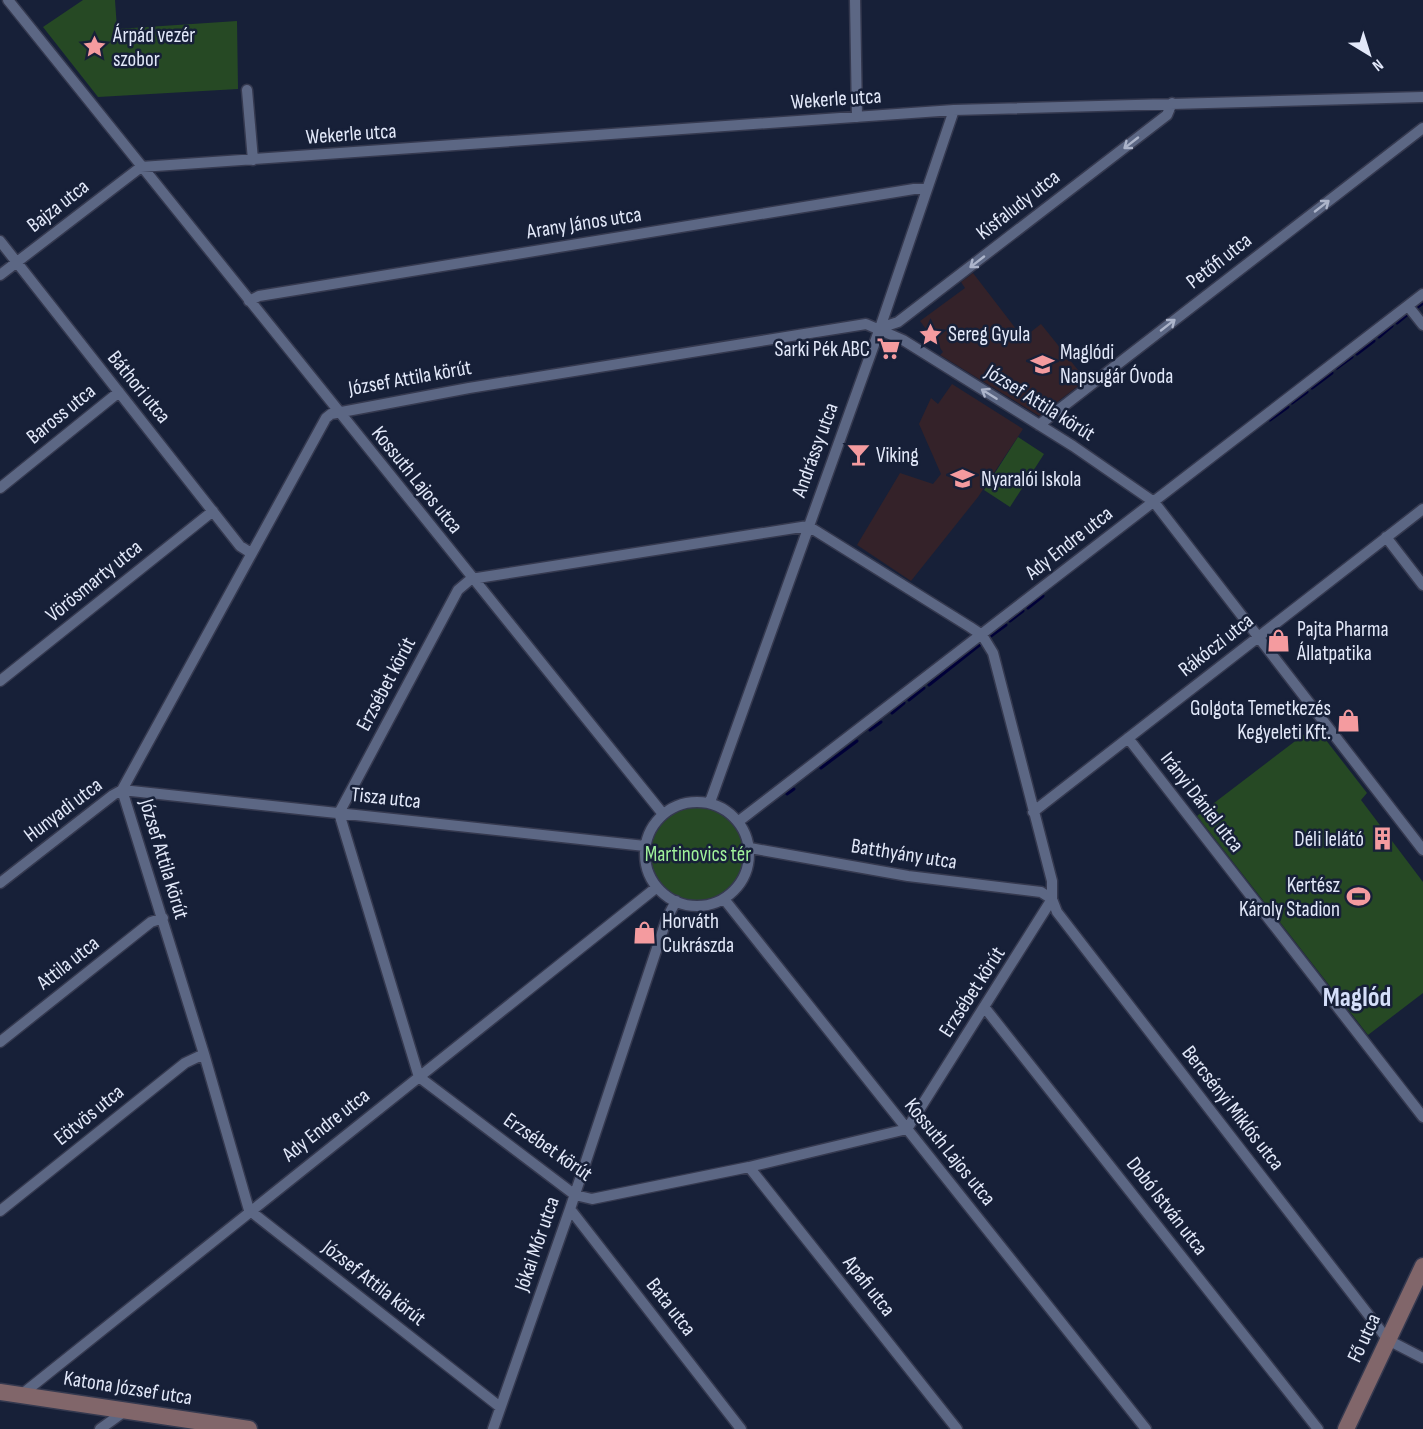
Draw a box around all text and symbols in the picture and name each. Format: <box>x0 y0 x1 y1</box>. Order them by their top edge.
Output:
place label: Árpád vezér szobor <box>112 23 195 72</box>
north arrow <box>1339 24 1399 84</box>
place icon: Árpád vezér szobor <box>82 34 108 60</box>
text: N <box>1368 55 1387 75</box>
street label: Wekerle utca <box>790 83 882 115</box>
street label: Wekerle utca <box>305 118 397 150</box>
one-way arrow <box>1124 136 1140 149</box>
street label: Kisfaludy utca <box>971 165 1065 245</box>
street label: Bajza utca <box>22 174 94 238</box>
one-way arrow <box>1314 199 1330 212</box>
street label: Arany János utca <box>524 202 643 245</box>
street label: Petőfi utca <box>1181 228 1257 294</box>
one-way arrow <box>969 256 985 269</box>
one-way arrow <box>1160 318 1176 331</box>
place icon: Sereg Gyula <box>917 321 943 347</box>
place label: Sereg Gyula <box>948 322 1030 347</box>
supermarket icon: Sarki Pék ABC <box>875 336 901 362</box>
place label: Sarki Pék ABC <box>774 337 870 362</box>
place label: Maglódi Napsugár Óvoda <box>1060 340 1173 389</box>
street label: Báthori utca <box>102 346 176 428</box>
school or university icon: Maglódi Napsugár Óvoda <box>1029 351 1055 377</box>
street label: József Attila körút <box>346 355 473 401</box>
street label: József Attila körút <box>980 359 1099 447</box>
street label: Baross utca <box>22 379 100 449</box>
one-way arrow <box>981 388 998 400</box>
street label: Andrássy utca <box>786 400 844 501</box>
street label: Kossuth Lajos utca <box>366 421 468 539</box>
bar icon: Viking <box>845 442 871 468</box>
place label: Viking <box>876 443 919 468</box>
school or university icon: Nyaralói Iskola <box>950 466 976 492</box>
place label: Nyaralói Iskola <box>981 467 1081 492</box>
street label: Ady Endre utca <box>1020 501 1118 585</box>
street label: Vörösmarty utca <box>41 535 147 627</box>
street label: Rákóczi utca <box>1174 608 1258 682</box>
place label: Pajta Pharma Állatpatika <box>1296 617 1389 666</box>
shop icon: Pajta Pharma Állatpatika <box>1266 628 1292 654</box>
street label: Erzsébet körút <box>351 633 421 735</box>
place label: Golgota Temetkezés Kegyeleti Kft. <box>1190 696 1331 745</box>
shop icon: Golgota Temetkezés Kegyeleti Kft. <box>1336 707 1362 733</box>
street label: Irányi Dániel utca <box>1155 747 1249 857</box>
street label: Hunyadi utca <box>19 772 107 848</box>
street label: Tisza utca <box>350 782 422 814</box>
street label: József Attila körút <box>134 795 194 922</box>
building icon: Déli lelátó <box>1369 826 1395 852</box>
place label: Déli lelátó <box>1294 827 1364 852</box>
street label: Batthyány utca <box>849 833 959 875</box>
park label: Martinovics tér <box>645 842 751 867</box>
place label: Kertész Károly Stadion <box>1239 873 1340 922</box>
sports icon: Kertész Károly Stadion <box>1345 884 1371 910</box>
place label: Horváth Cukrászda <box>662 909 734 958</box>
shop icon: Horváth Cukrászda <box>631 920 657 946</box>
street label: Attila utca <box>31 931 104 996</box>
street label: Erzsébet körút <box>934 942 1010 1042</box>
district label: Maglód <box>1323 982 1391 1014</box>
street label: Bercsényi Miklós utca <box>1177 1041 1289 1175</box>
street label: Eötvös utca <box>49 1079 129 1151</box>
street label: Ady Endre utca <box>277 1083 375 1167</box>
street label: Kossuth Lajos utca <box>899 1093 1001 1211</box>
street label: Erzsébet körút <box>499 1107 597 1187</box>
street label: Dobó István utca <box>1121 1152 1213 1260</box>
street label: Jókai Mór utca <box>509 1194 565 1295</box>
street label: József Attila körút <box>316 1234 431 1331</box>
street label: Apafi utca <box>837 1250 900 1321</box>
street label: Bata utca <box>641 1273 701 1341</box>
street label: Fő utca <box>1342 1310 1386 1366</box>
street label: Katona József utca <box>62 1365 194 1411</box>

